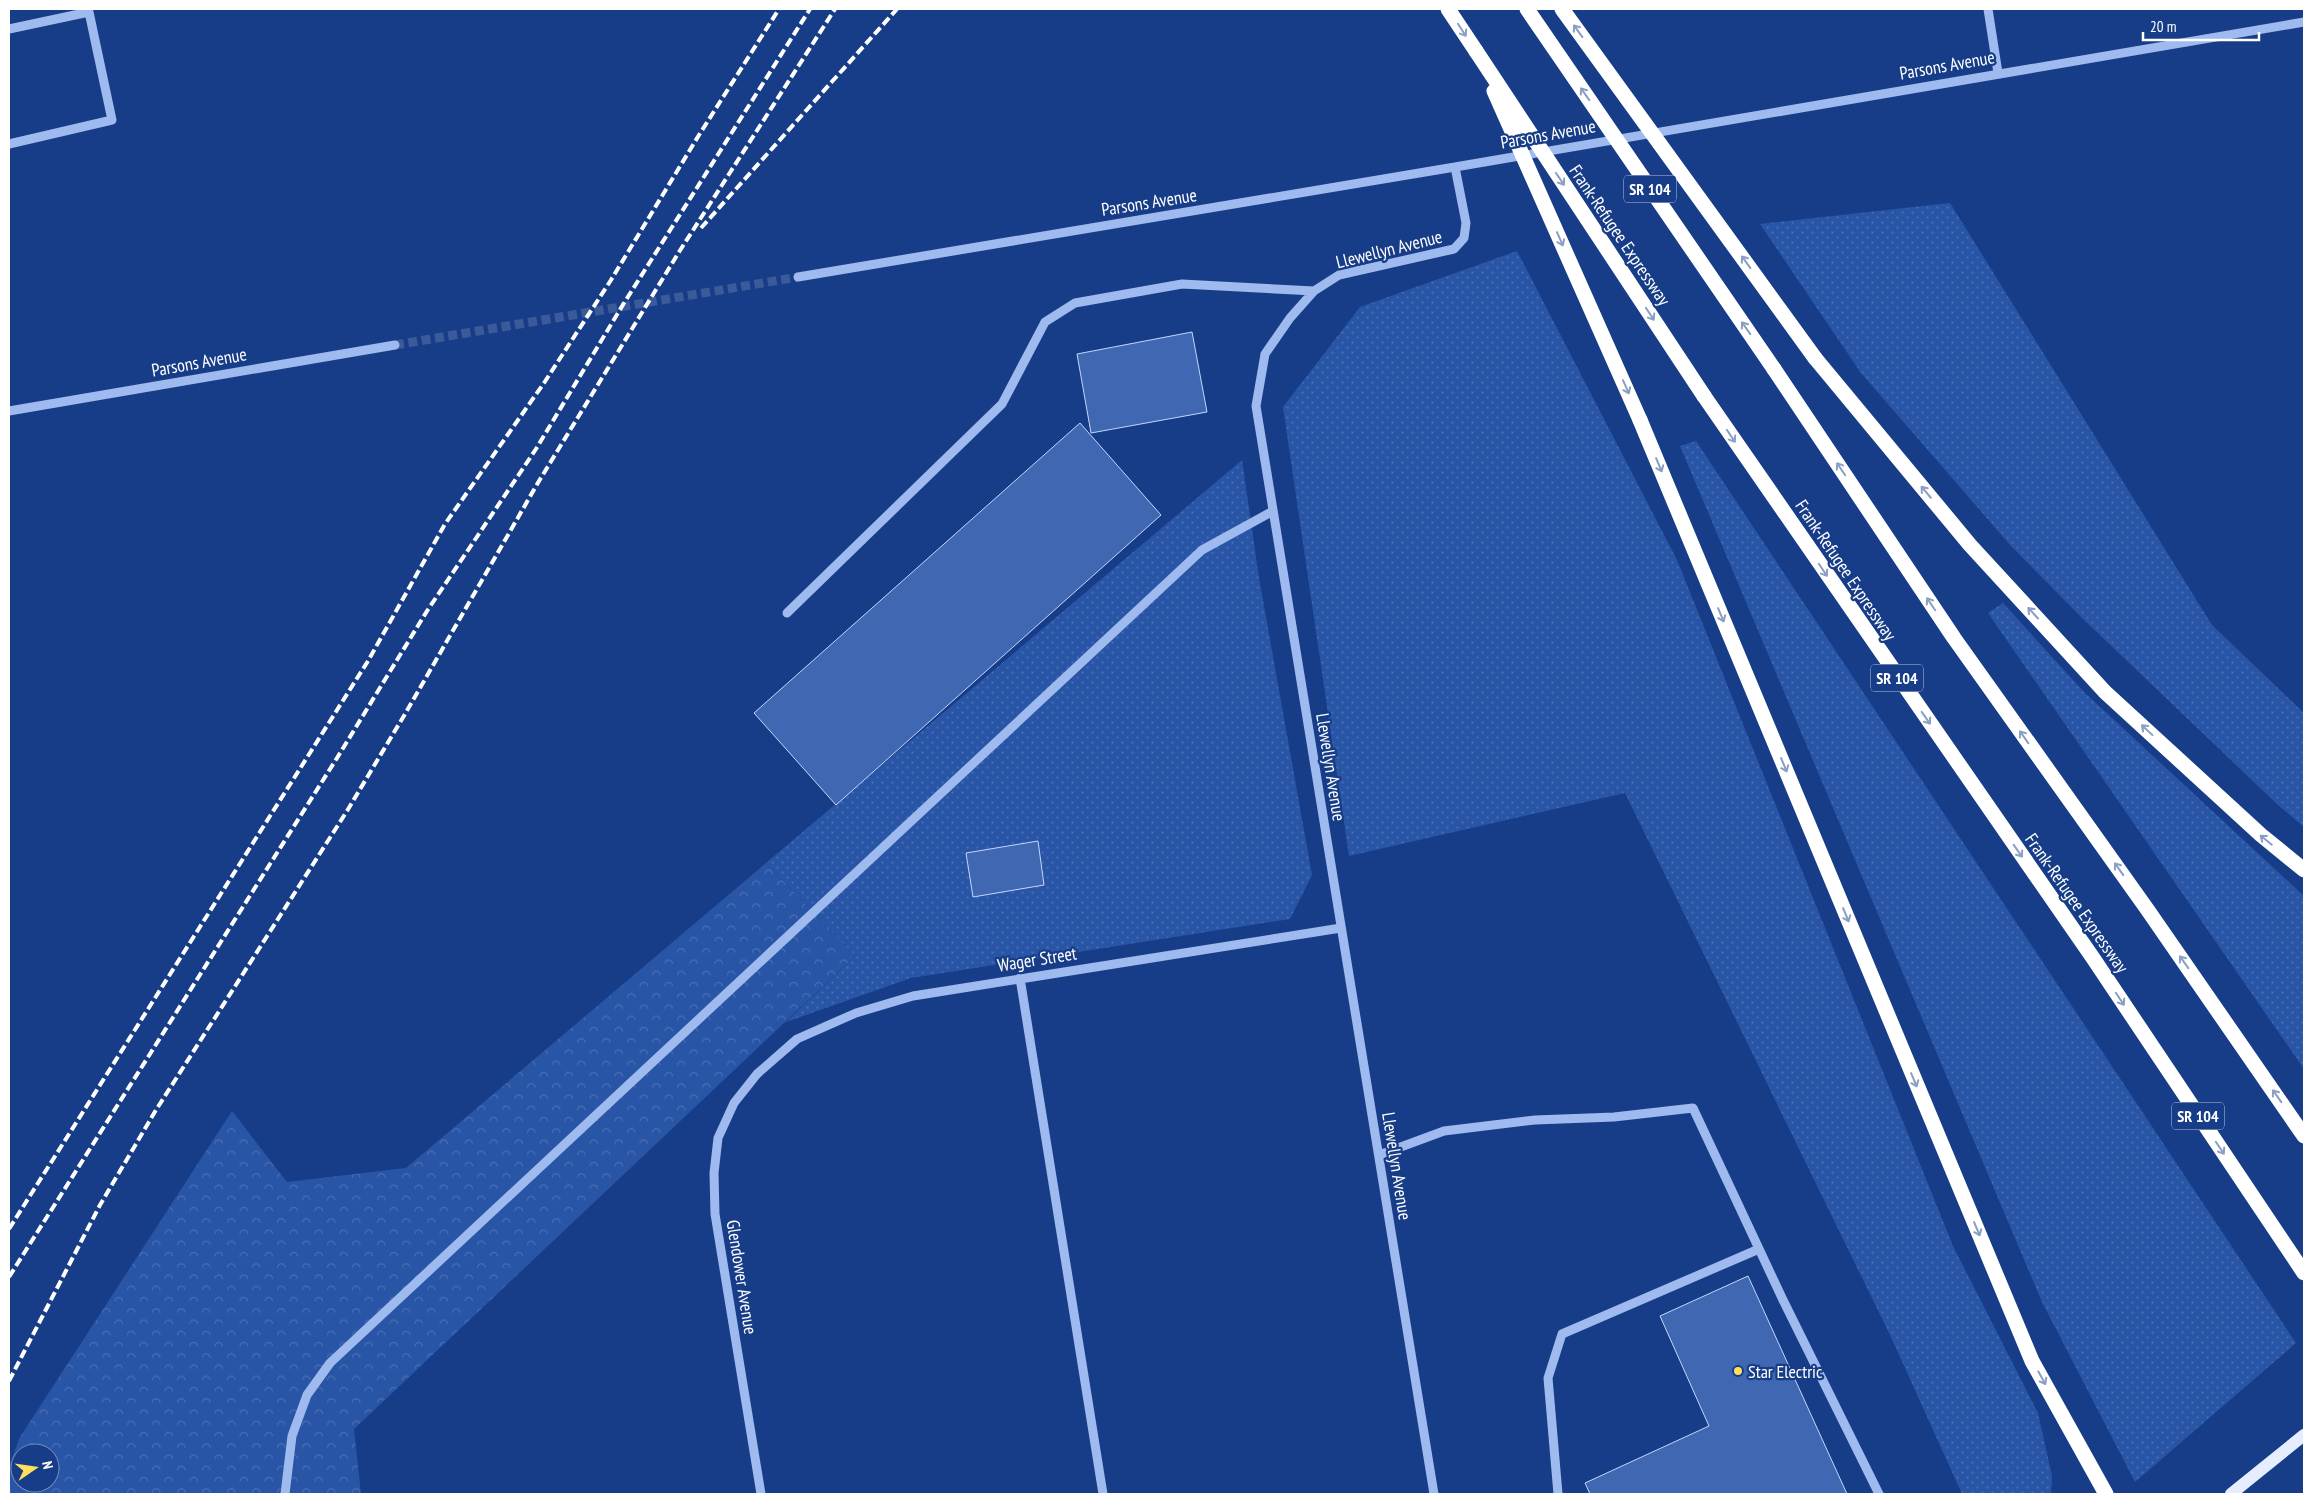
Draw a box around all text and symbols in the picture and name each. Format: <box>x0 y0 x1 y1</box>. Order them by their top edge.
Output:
scale bar <box>2143 10 2259 42</box>
text: 20 m <box>2150 17 2176 36</box>
one-way arrow <box>1457 22 1467 36</box>
one-way arrow <box>1573 24 1583 38</box>
street label: Parsons Avenue <box>1898 45 1996 85</box>
one-way arrow <box>1580 87 1590 101</box>
street label: Parsons Avenue <box>1499 114 1597 154</box>
street label: Frank-Refugee Expressway <box>1564 160 1676 310</box>
one-way arrow <box>1555 172 1566 186</box>
road number: SR 104 <box>1624 175 1676 202</box>
street label: Parsons Avenue <box>1100 183 1198 221</box>
street label: Llewellyn Avenue <box>1333 225 1445 273</box>
one-way arrow <box>1555 231 1565 246</box>
one-way arrow <box>1740 256 1751 269</box>
one-way arrow <box>1645 307 1655 321</box>
one-way arrow <box>1741 322 1751 336</box>
street label: Parsons Avenue <box>150 342 248 382</box>
one-way arrow <box>1621 379 1631 394</box>
one-way arrow <box>1726 429 1737 443</box>
one-way arrow <box>1655 457 1664 472</box>
one-way arrow <box>1836 462 1846 476</box>
one-way arrow <box>1920 485 1932 498</box>
street label: Frank-Refugee Expressway <box>1790 495 1902 645</box>
one-way arrow <box>1818 562 1828 576</box>
one-way arrow <box>1926 597 1936 611</box>
one-way arrow <box>1717 607 1727 622</box>
one-way arrow <box>2027 607 2039 620</box>
road number: SR 104 <box>1871 664 1923 691</box>
street label: Llewellyn Avenue <box>1311 711 1351 823</box>
one-way arrow <box>1920 711 1931 725</box>
one-way arrow <box>2140 724 2153 736</box>
one-way arrow <box>2019 730 2029 744</box>
one-way arrow <box>1779 757 1789 772</box>
street label: Frank-Refugee Expressway <box>2020 829 2134 977</box>
one-way arrow <box>2260 834 2273 845</box>
one-way arrow <box>2013 844 2023 858</box>
one-way arrow <box>2114 863 2124 877</box>
one-way arrow <box>1841 907 1851 922</box>
street label: Wager Street <box>996 941 1078 977</box>
one-way arrow <box>2179 956 2189 970</box>
one-way arrow <box>2115 992 2125 1006</box>
one-way arrow <box>1910 1072 1919 1087</box>
one-way arrow <box>2272 1089 2282 1103</box>
road number: SR 104 <box>2172 1102 2224 1130</box>
street label: Llewellyn Avenue <box>1377 1110 1417 1222</box>
one-way arrow <box>2215 1141 2226 1155</box>
street label: Glendower Avenue <box>722 1218 762 1336</box>
one-way arrow <box>1973 1221 1982 1237</box>
place label: Star Electric <box>1748 1360 1823 1383</box>
marker: Star Electric <box>1732 1365 1744 1377</box>
one-way arrow <box>2037 1371 2047 1386</box>
north arrow <box>10 1443 60 1493</box>
text: N <box>38 1459 57 1471</box>

